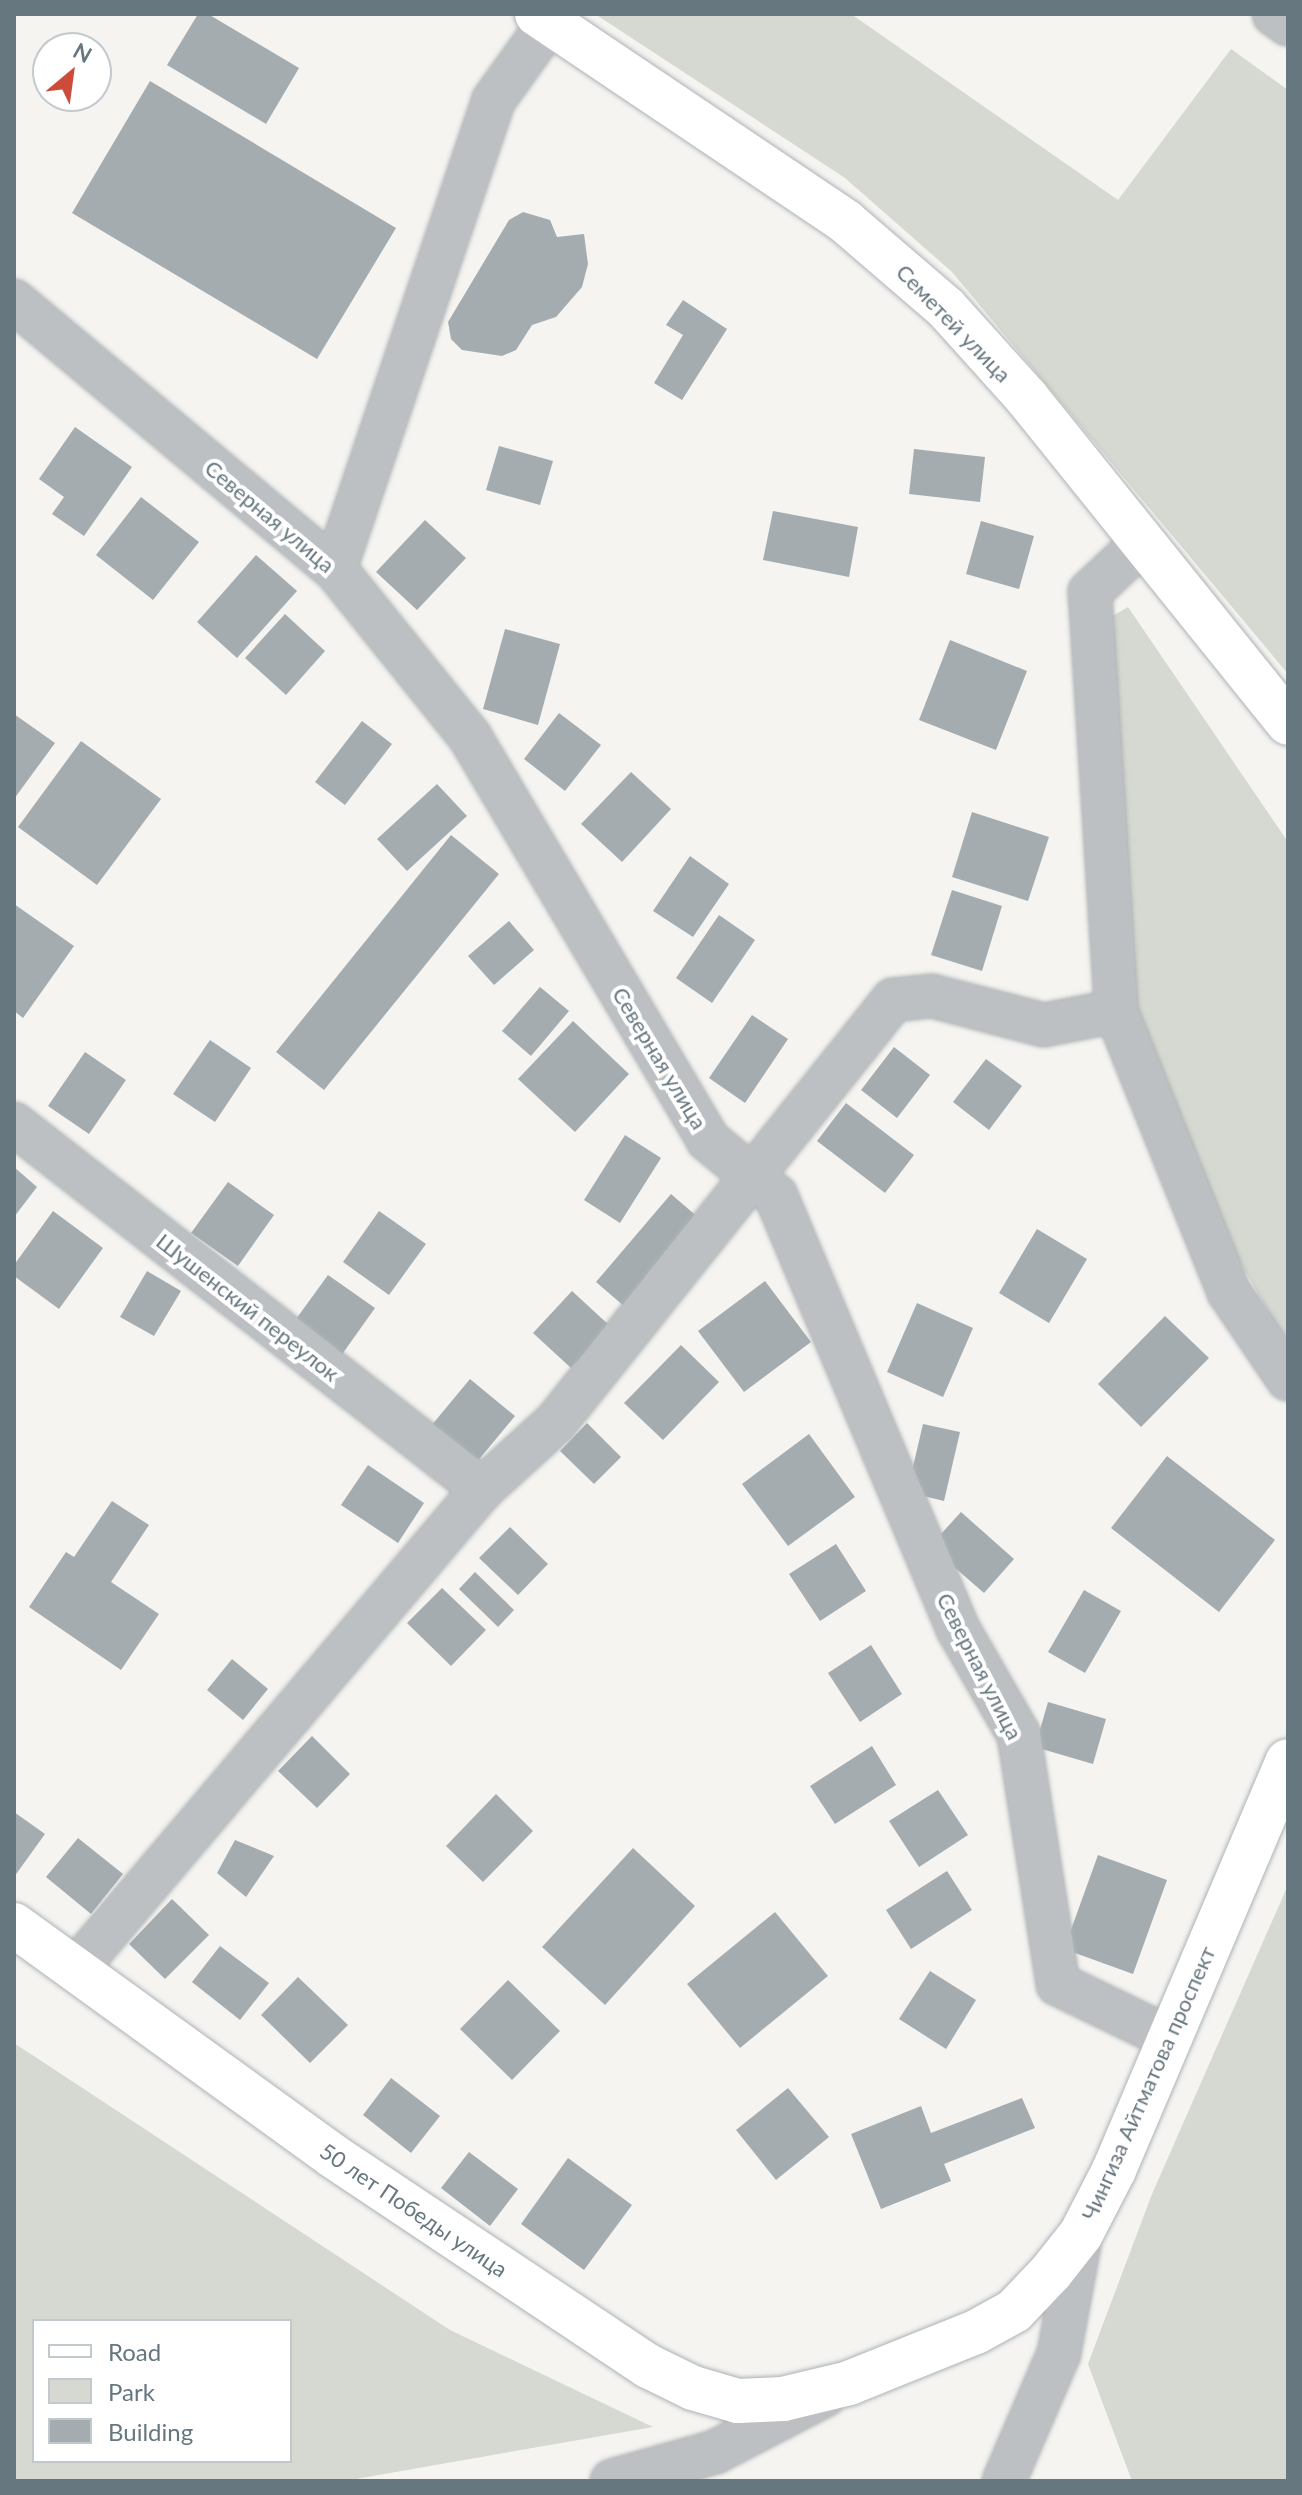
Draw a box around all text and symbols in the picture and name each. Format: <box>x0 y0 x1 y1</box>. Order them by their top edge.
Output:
north arrow <box>32 32 112 112</box>
text: N <box>69 36 97 68</box>
street label: Семетей улица <box>891 259 1017 387</box>
street label: Северная улица <box>200 454 340 578</box>
street label: Северная улица <box>607 982 713 1134</box>
street label: Шушенский переулок <box>151 1228 345 1386</box>
street label: Северная улица <box>932 1588 1028 1744</box>
street label: Чингиза Айтматова проспект <box>1075 1942 1221 2224</box>
street label: 50 лет Победы улица <box>315 2138 513 2282</box>
legend <box>32 2319 292 2463</box>
text: Road <box>108 2337 161 2366</box>
text: Park <box>108 2377 155 2406</box>
text: Building <box>108 2417 193 2446</box>

